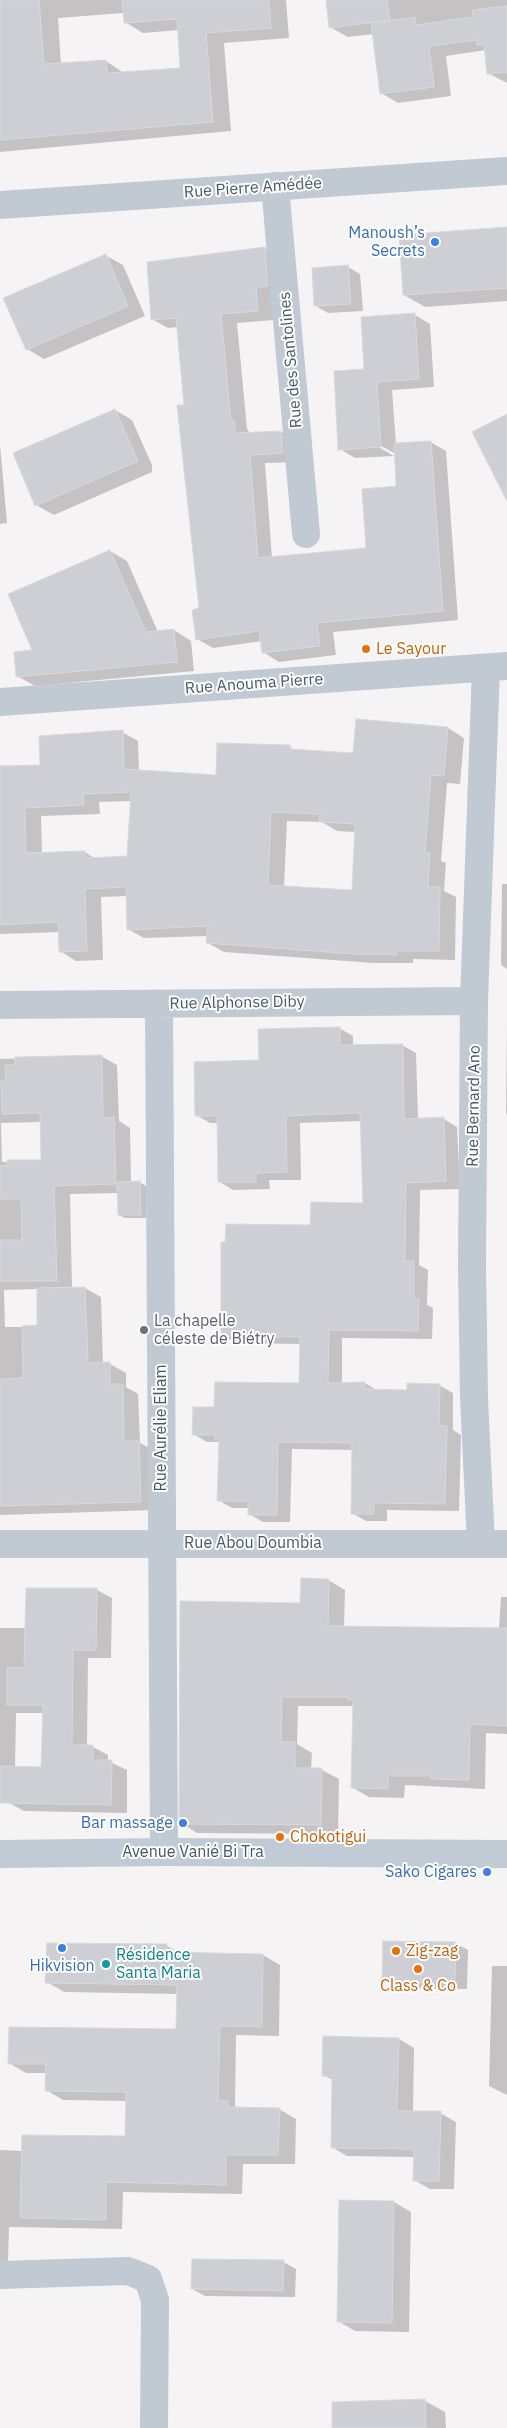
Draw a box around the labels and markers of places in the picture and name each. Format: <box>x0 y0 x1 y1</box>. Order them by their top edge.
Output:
place label: Manoush’s Secrets <box>348 223 425 261</box>
marker: Manoush’s Secrets <box>429 236 441 248</box>
place label: Le Sayour <box>376 639 446 659</box>
marker: Le Sayour <box>360 643 372 655</box>
place label: La chapelle céleste de Biétry <box>154 1311 274 1349</box>
marker: La chapelle céleste de Biétry <box>138 1324 150 1336</box>
place label: Bar massage <box>81 1813 173 1833</box>
marker: Bar massage <box>177 1817 189 1829</box>
place label: Chokotigui <box>290 1827 366 1847</box>
marker: Chokotigui <box>274 1831 286 1843</box>
place label: Sako Cigares <box>385 1862 477 1882</box>
marker: Sako Cigares <box>481 1866 493 1878</box>
place label: Zig-zag <box>406 1941 458 1961</box>
marker: Hikvision <box>56 1942 68 1954</box>
place label: Résidence Santa Maria <box>116 1945 201 1983</box>
marker: Zig-zag <box>390 1945 402 1957</box>
place label: Hikvision <box>29 1956 95 1976</box>
marker: Résidence Santa Maria <box>100 1958 112 1970</box>
marker: Class & Co <box>412 1963 424 1975</box>
place label: Class & Co <box>380 1976 456 1996</box>

